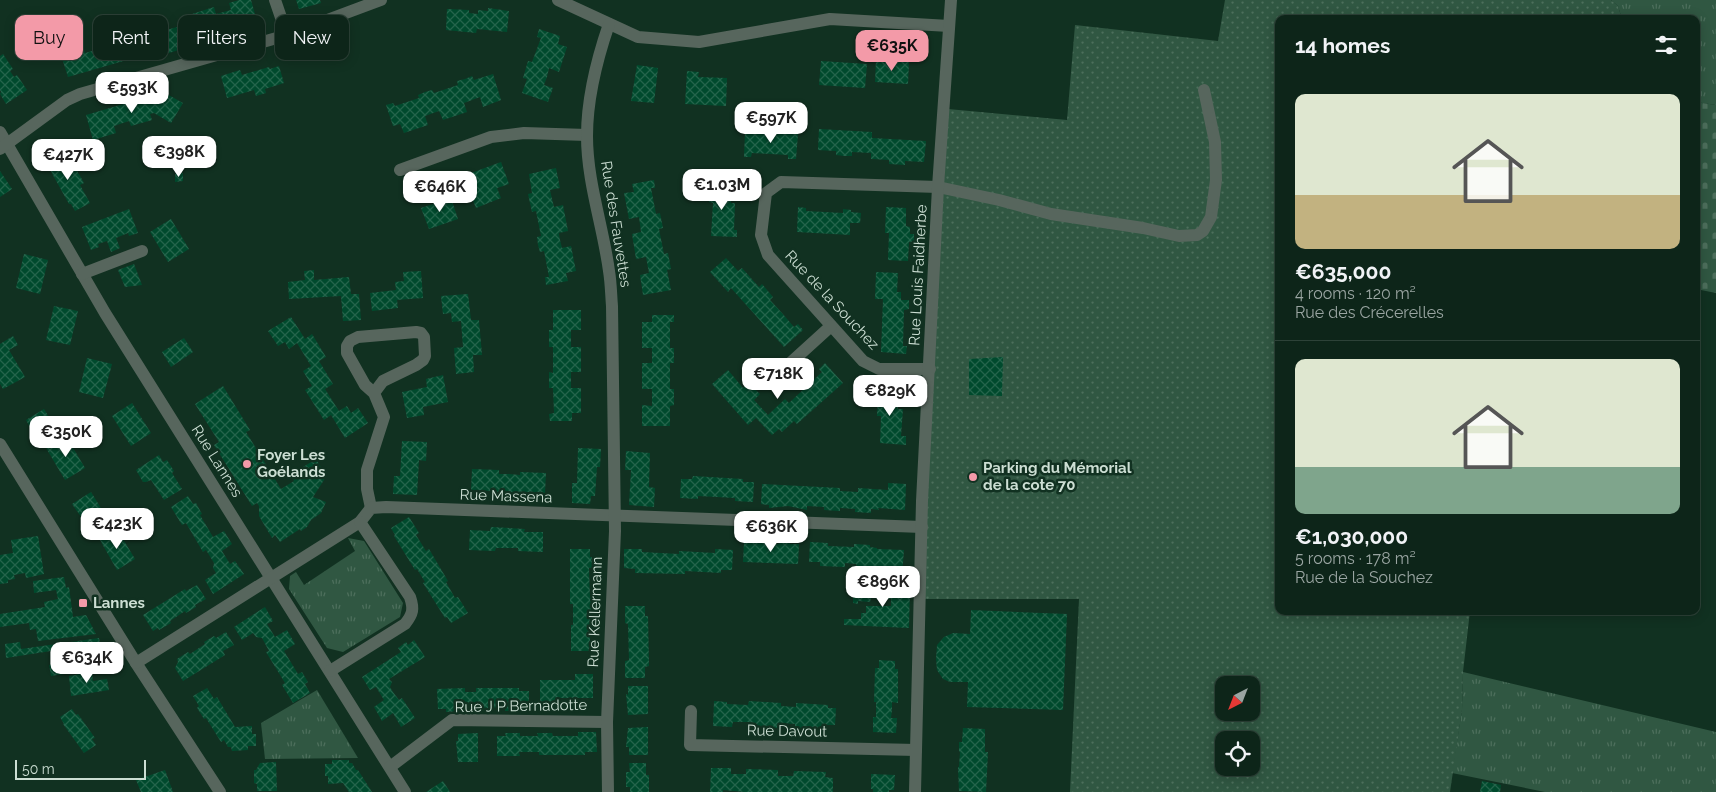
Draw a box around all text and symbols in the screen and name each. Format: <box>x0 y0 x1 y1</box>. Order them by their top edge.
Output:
chip: Buy <box>15 15 83 60</box>
chip: Rent <box>93 15 168 60</box>
chip: Filters <box>178 15 265 60</box>
chip: New <box>275 15 349 60</box>
pin: €635K <box>857 30 927 72</box>
icon: filters <box>1652 31 1680 59</box>
text: 14 homes <box>1295 33 1390 58</box>
text: €635K <box>867 36 917 55</box>
pin: €593K <box>97 72 167 114</box>
text: €593K <box>107 78 157 97</box>
pin: €597K <box>736 102 806 144</box>
text: €597K <box>746 108 796 127</box>
icon: home <box>1443 126 1533 216</box>
pin: €398K <box>144 136 214 178</box>
pin: €427K <box>33 138 103 181</box>
text: €398K <box>153 142 205 161</box>
text: €427K <box>43 145 93 164</box>
street label: Rue des Fauvettes <box>597 159 635 289</box>
pin: €1.03M <box>681 168 763 211</box>
pin: €646K <box>405 170 475 213</box>
text: €1.03M <box>694 175 750 194</box>
text: €646K <box>414 177 466 196</box>
street label: Rue Louis Faidherbe <box>905 204 931 346</box>
street label: Rue de la Souchez <box>781 247 883 353</box>
text: €635,000 <box>1295 259 1391 284</box>
text: 4 rooms · 120 m² <box>1295 284 1416 303</box>
text: Rue des Crécerelles <box>1295 303 1444 322</box>
pin: €718K <box>743 358 813 400</box>
text: €718K <box>753 364 803 383</box>
pin: €829K <box>855 374 925 417</box>
text: €829K <box>864 381 916 400</box>
icon: home <box>1443 392 1533 482</box>
pin: €350K <box>31 416 101 458</box>
text: €350K <box>40 422 92 441</box>
street label: Rue Lannes <box>188 422 246 500</box>
place label: Foyer Les Goélands <box>257 446 325 481</box>
marker: Foyer Les Goélands <box>241 458 253 470</box>
place label: Parking du Mémorial de la cote 70 <box>983 459 1132 494</box>
marker: Parking du Mémorial de la cote 70 <box>967 471 979 483</box>
street label: Rue Massena <box>459 485 553 507</box>
pin: €423K <box>82 508 152 550</box>
pin: €636K <box>736 510 806 553</box>
text: €423K <box>92 514 142 533</box>
text: €636K <box>745 517 797 536</box>
text: €1,030,000 <box>1295 524 1408 549</box>
text: 5 rooms · 178 m² <box>1295 549 1416 568</box>
street label: Rue Kellermann <box>584 556 606 668</box>
pin: €896K <box>848 566 918 608</box>
text: Rue de la Souchez <box>1295 568 1433 587</box>
text: €896K <box>857 572 909 591</box>
place label: Lannes <box>93 594 145 612</box>
marker: Lannes <box>77 597 89 609</box>
pin: €634K <box>52 642 122 684</box>
text: €634K <box>61 648 113 667</box>
north arrow <box>1215 676 1260 721</box>
map controls <box>1215 676 1260 776</box>
street label: Rue J P Bernadotte <box>455 696 588 716</box>
street label: Rue Davout <box>747 721 827 741</box>
button: locate <box>1215 731 1260 776</box>
scale bar <box>15 757 146 780</box>
text: 50 m <box>22 761 55 777</box>

